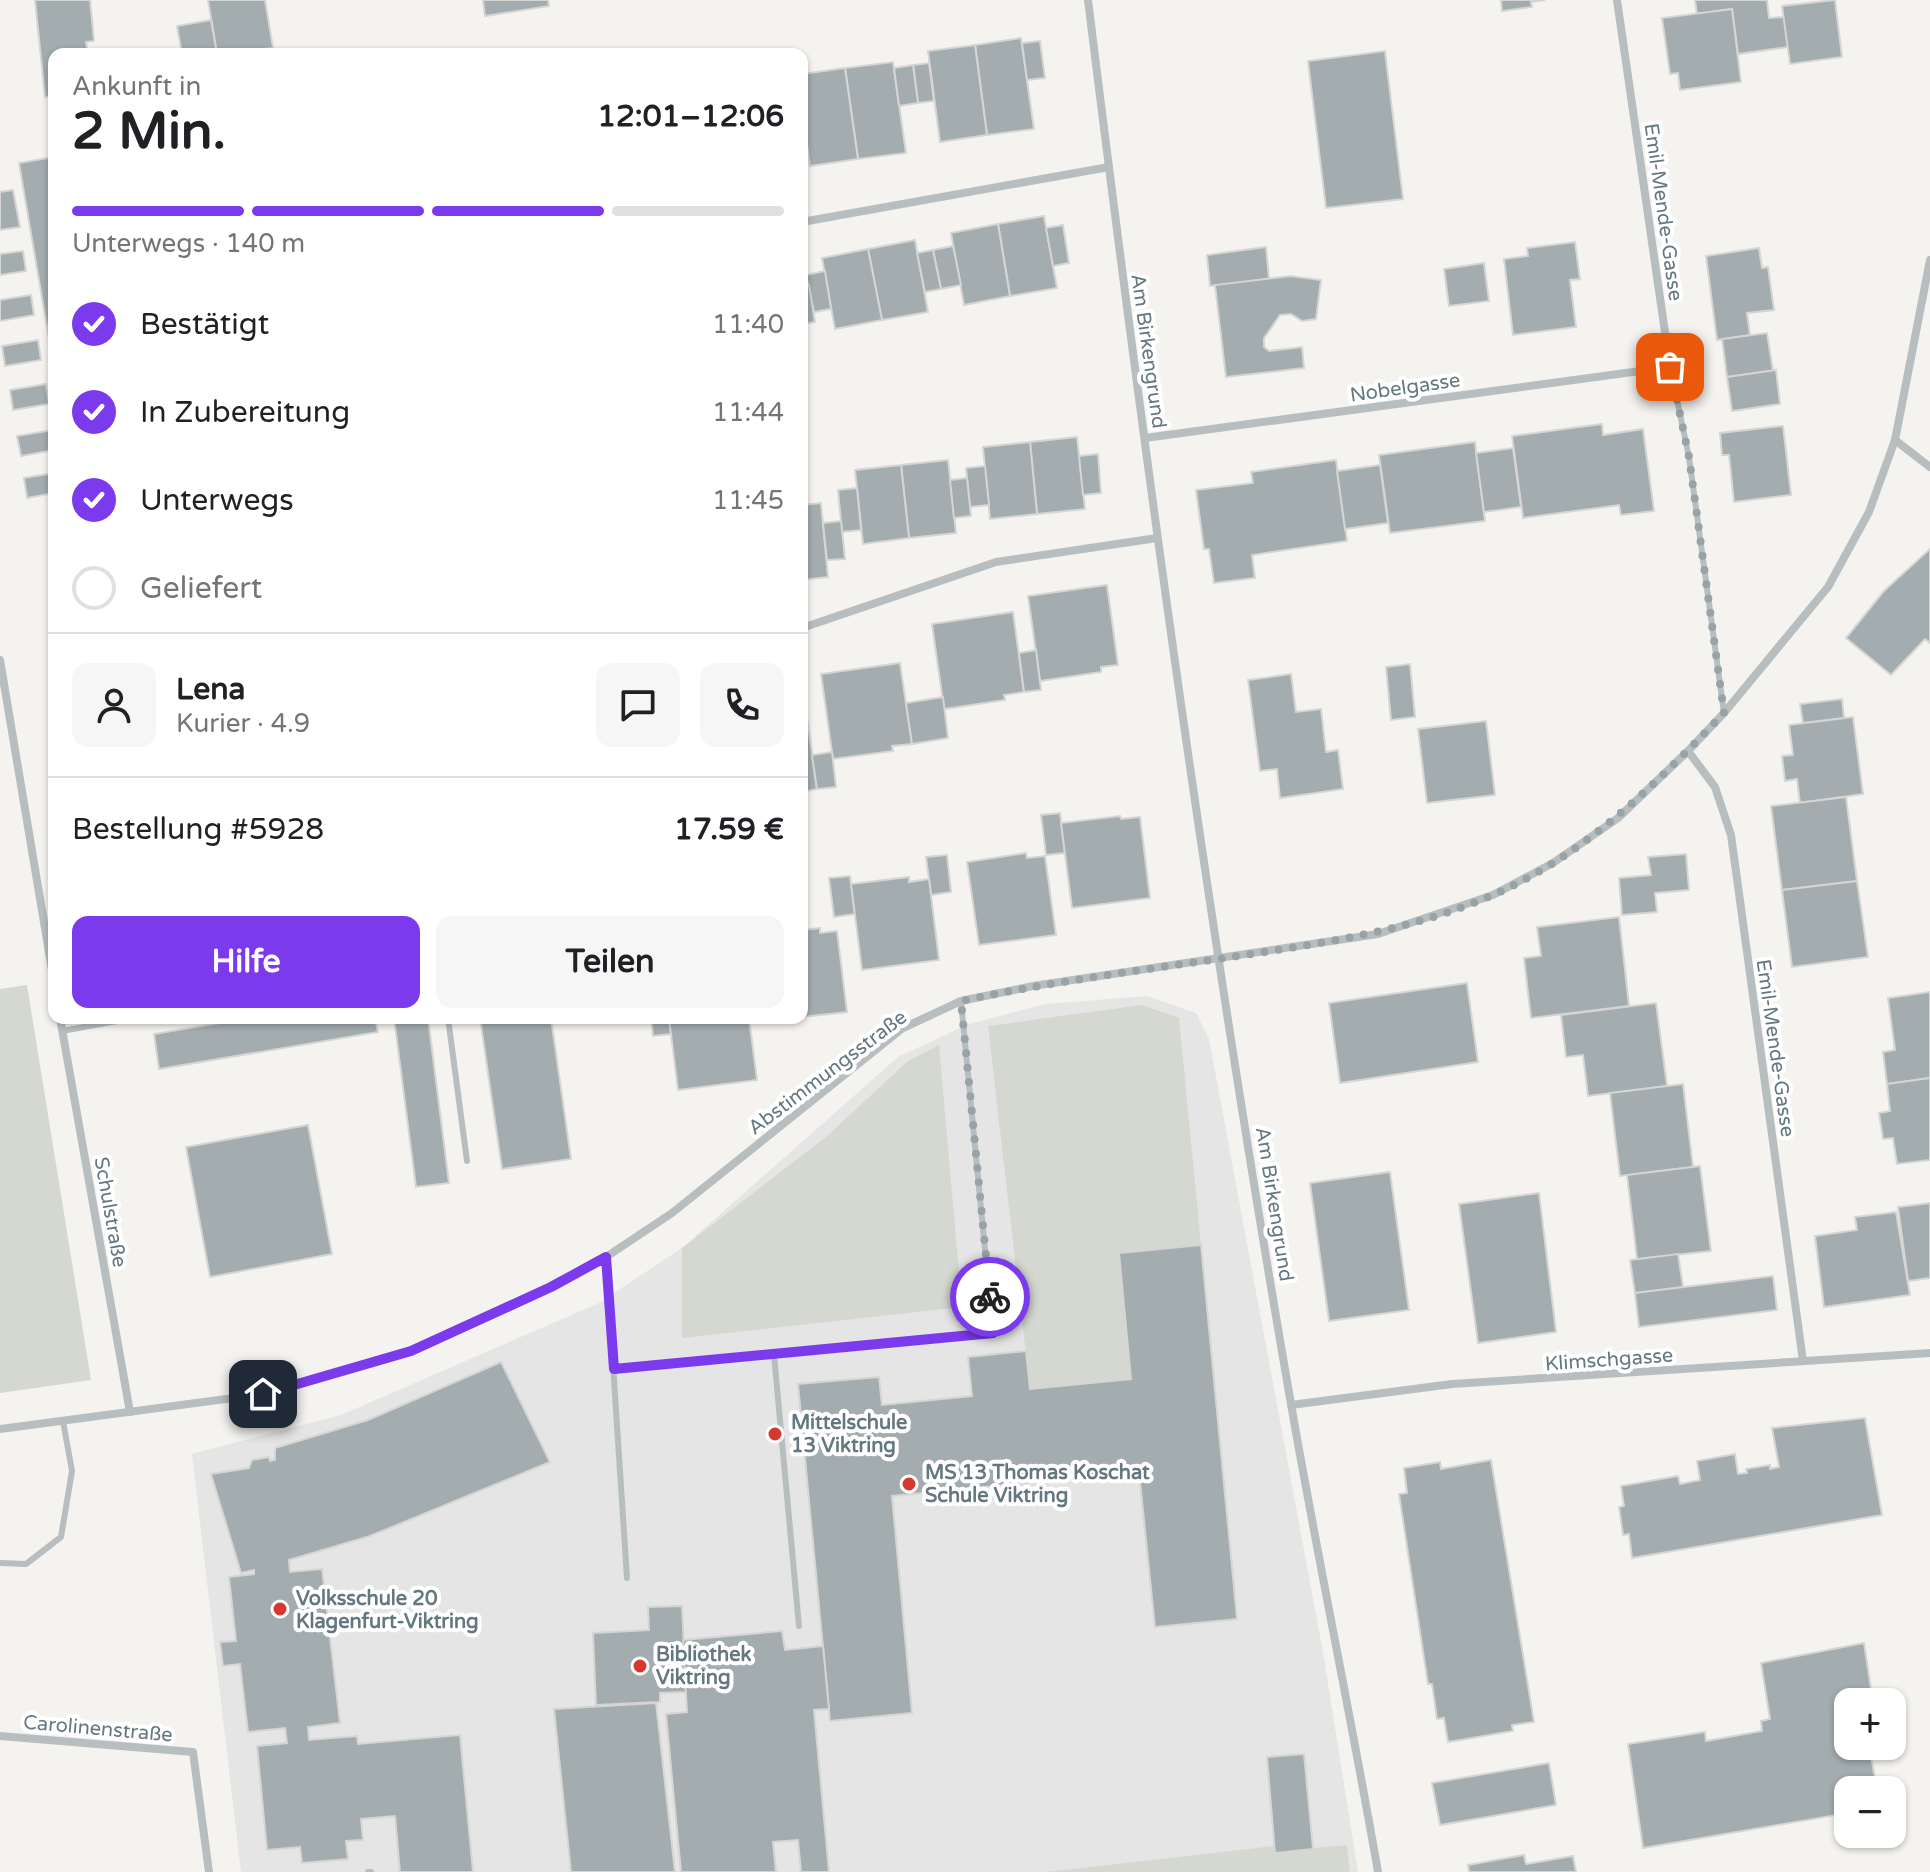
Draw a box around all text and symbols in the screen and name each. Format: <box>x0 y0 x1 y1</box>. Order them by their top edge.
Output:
text: Ankunft in <box>72 71 201 102</box>
text: 12:01–12:06 <box>597 98 784 135</box>
text: 2 Min. <box>72 100 226 163</box>
street label: Emil-Mende-Gasse <box>1639 122 1687 303</box>
text: Unterwegs · 140 m <box>72 228 305 259</box>
street label: Am Birkengrund <box>1125 272 1171 430</box>
icon: check <box>72 302 116 346</box>
text: Bestätigt <box>140 306 269 343</box>
text: 11:40 <box>712 309 784 340</box>
pin <box>1636 333 1704 401</box>
icon: bag <box>1648 345 1692 389</box>
street label: Nobelgasse <box>1348 368 1462 408</box>
icon: check <box>72 390 116 434</box>
text: In Zubereitung <box>140 394 350 431</box>
text: 11:44 <box>712 397 784 428</box>
icon: check <box>72 478 116 522</box>
text: Unterwegs <box>140 482 294 519</box>
text: 11:45 <box>712 485 784 516</box>
text: Geliefert <box>140 570 262 607</box>
button: person <box>72 663 156 747</box>
button: chat <box>596 663 680 747</box>
button: phone <box>700 663 784 747</box>
text: Lena <box>176 671 245 708</box>
text: Kurier · 4.9 <box>176 708 310 739</box>
text: Bestellung #5928 <box>72 811 324 848</box>
text: 17.59 € <box>674 811 784 848</box>
button: Hilfe <box>72 916 420 1008</box>
button: Teilen <box>436 916 784 1008</box>
street label: Emil-Mende-Gasse <box>1751 958 1799 1139</box>
street label: Abstimmungsstraße <box>744 1005 912 1140</box>
street label: Am Birkengrund <box>1250 1125 1298 1283</box>
street label: Schulstraße <box>88 1155 132 1269</box>
courier <box>950 1257 1030 1337</box>
icon: bike <box>968 1275 1012 1319</box>
street label: Klimschgasse <box>1544 1344 1674 1376</box>
pin <box>229 1360 297 1428</box>
icon: home <box>241 1372 285 1416</box>
place label: Mittelschule 13 Viktring <box>791 1411 907 1458</box>
marker: Mittelschule 13 Viktring <box>766 1425 784 1443</box>
place label: MS 13 Thomas Koschat Schule Viktring <box>925 1461 1150 1508</box>
marker: MS 13 Thomas Koschat Schule Viktring <box>900 1475 918 1493</box>
place label: Volksschule 20 Klagenfurt-Viktring <box>296 1587 479 1634</box>
marker: Volksschule 20 Klagenfurt-Viktring <box>271 1600 289 1618</box>
place label: Bibliothek Viktring <box>656 1643 751 1690</box>
marker: Bibliothek Viktring <box>631 1657 649 1675</box>
map controls <box>1834 1688 1906 1848</box>
button: + <box>1834 1688 1906 1760</box>
street label: Carolinenstraße <box>22 1711 174 1747</box>
button: − <box>1834 1776 1906 1848</box>

